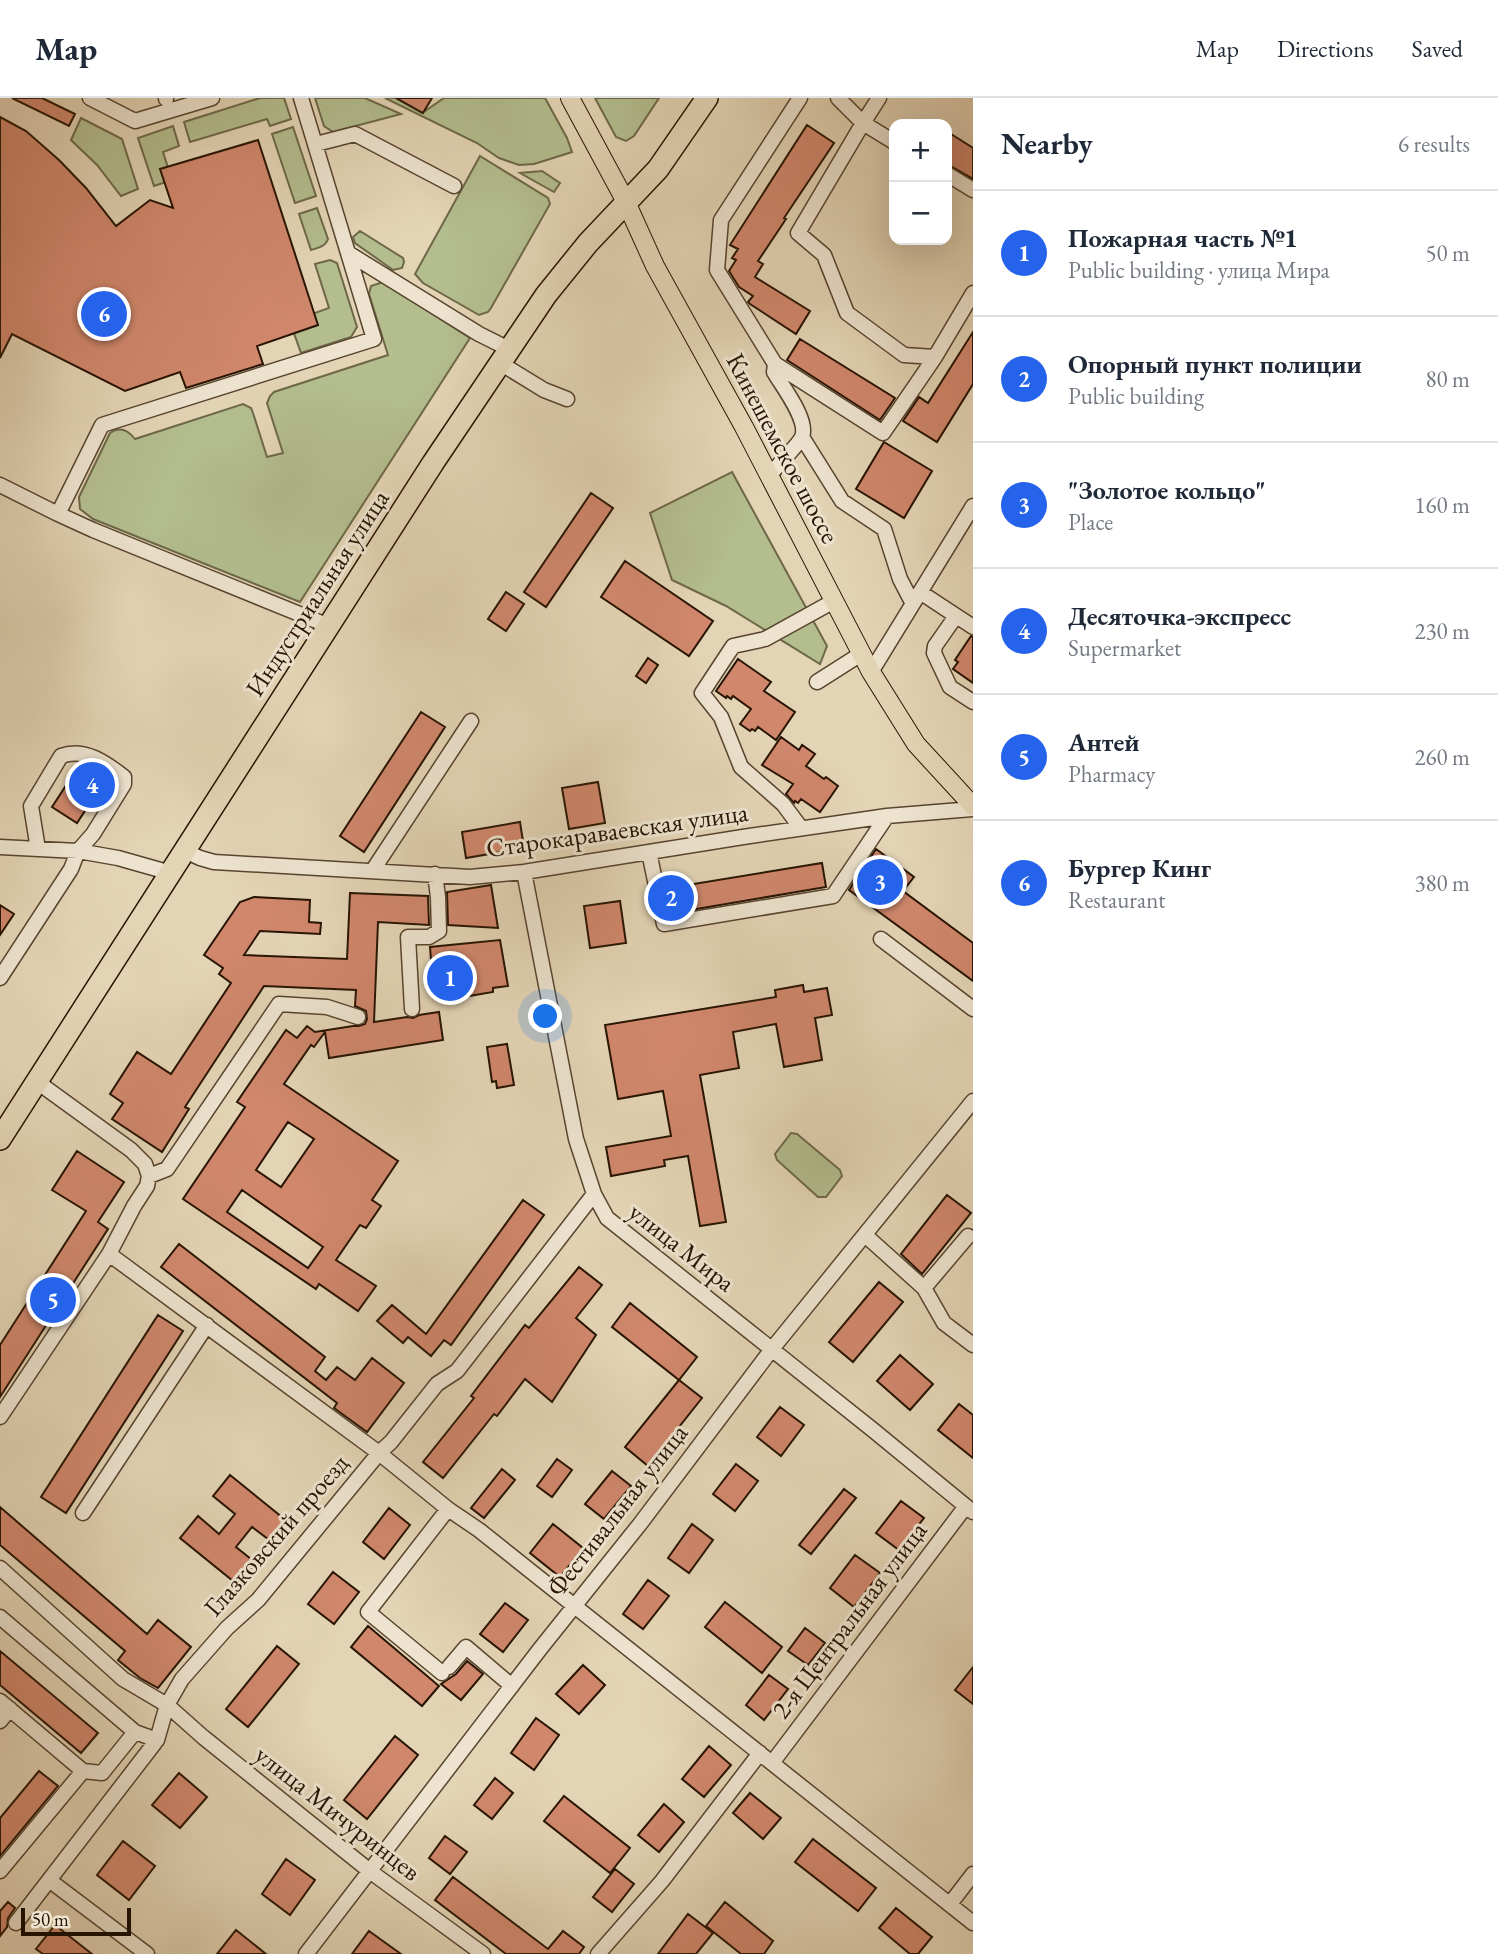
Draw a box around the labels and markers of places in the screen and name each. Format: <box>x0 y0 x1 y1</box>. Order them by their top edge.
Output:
pin: 6 <box>81 288 127 340</box>
pin: 4 <box>69 759 115 811</box>
pin: 3 <box>857 856 903 908</box>
pin: 2 <box>648 872 694 924</box>
pin: 1 <box>427 952 473 1004</box>
pin: 5 <box>30 1274 76 1326</box>

